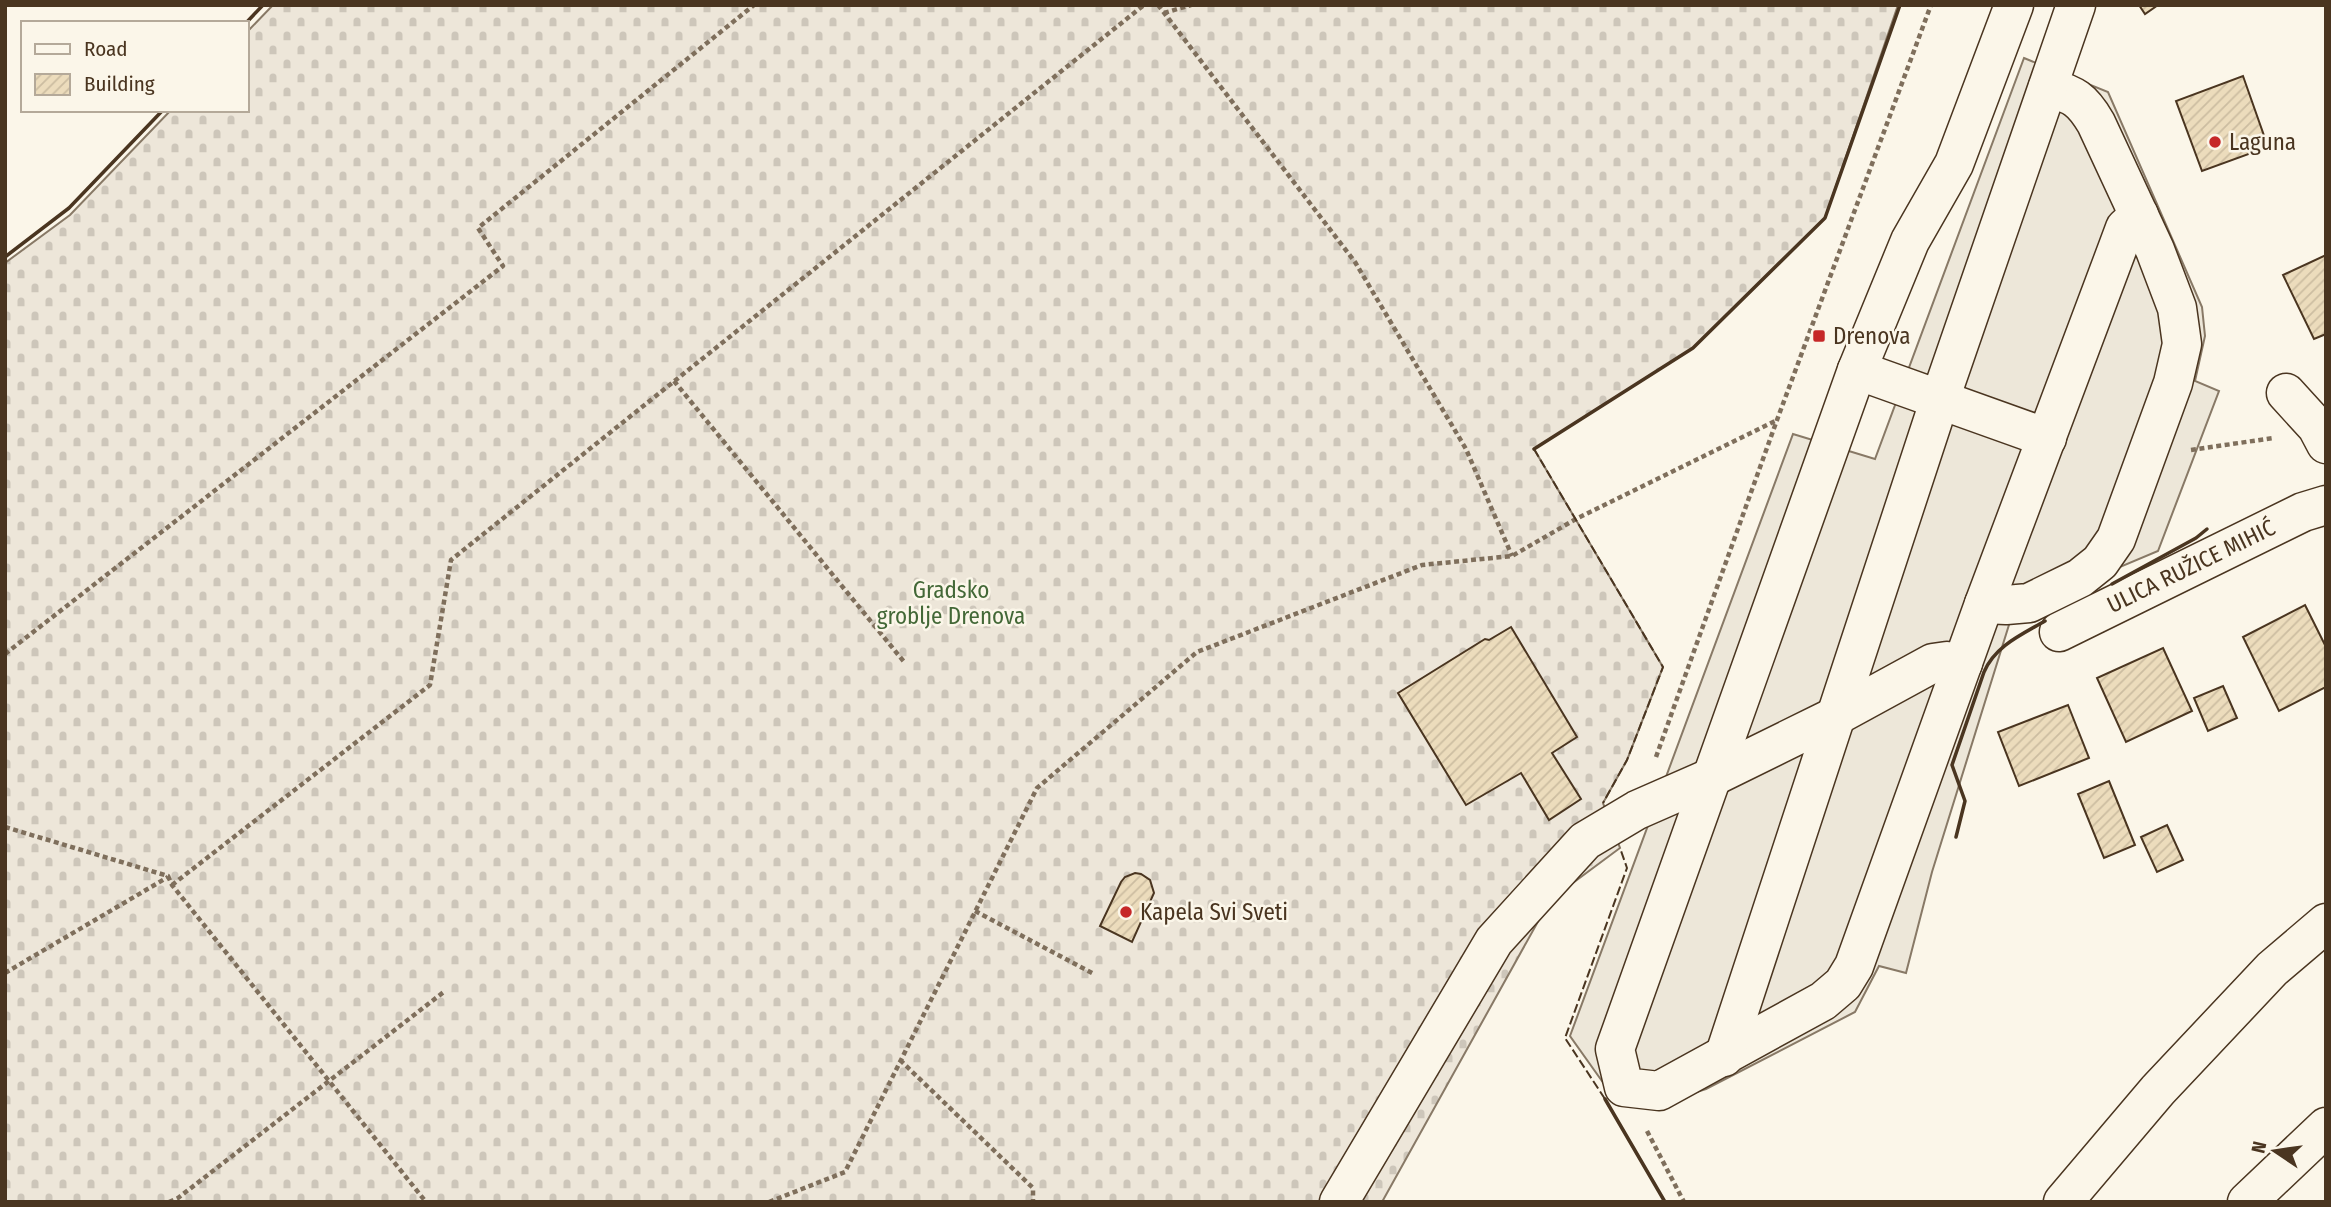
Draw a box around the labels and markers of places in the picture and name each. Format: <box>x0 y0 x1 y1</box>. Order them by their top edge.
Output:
place label: Laguna <box>2229 128 2296 156</box>
marker: Laguna <box>2207 134 2223 150</box>
place label: Drenova <box>1833 322 1910 350</box>
marker: Drenova <box>1811 328 1827 344</box>
place label: Kapela Svi Sveti <box>1140 898 1288 926</box>
marker: Kapela Svi Sveti <box>1118 904 1134 920</box>

